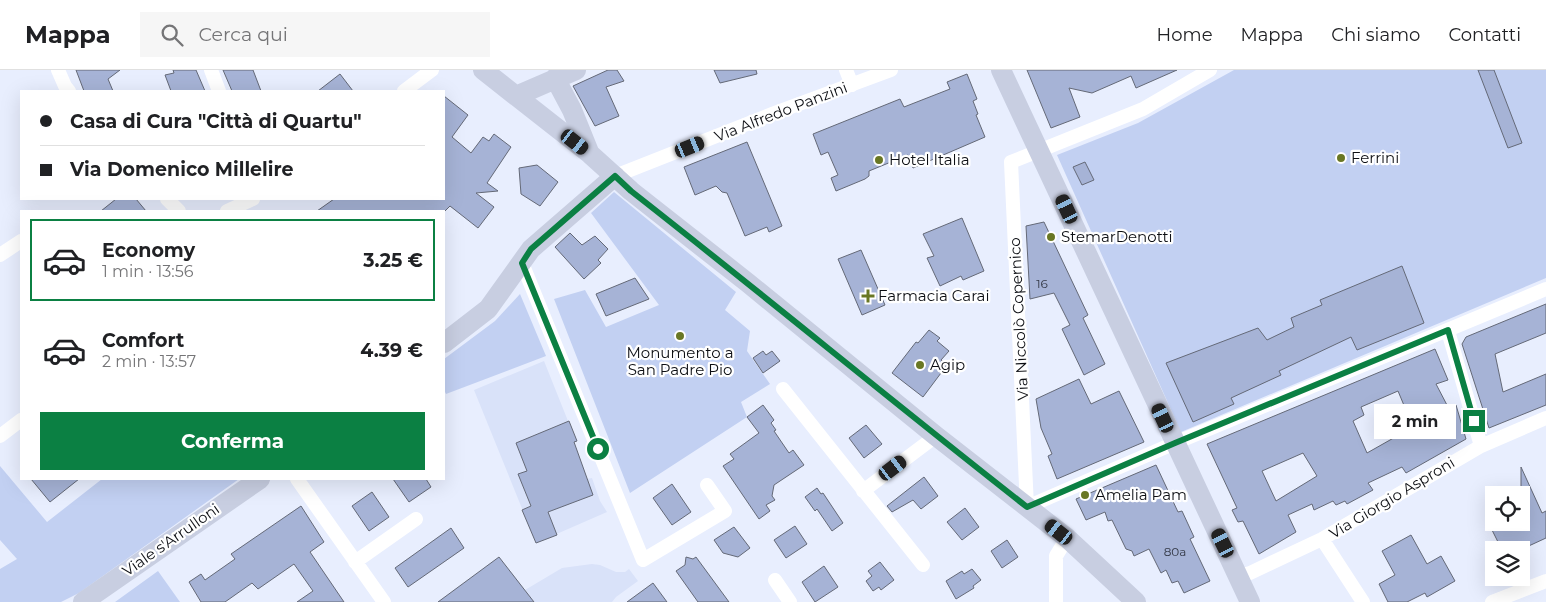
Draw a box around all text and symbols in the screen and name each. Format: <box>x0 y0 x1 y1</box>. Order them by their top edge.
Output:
search box <box>140 12 490 57</box>
text: Mappa <box>25 20 110 49</box>
icon: search <box>158 21 186 49</box>
text: Cerca qui <box>198 23 288 46</box>
text: Home <box>1157 24 1213 46</box>
text: Mappa <box>1241 24 1303 46</box>
text: Chi siamo <box>1331 24 1420 46</box>
text: Contatti <box>1448 24 1521 46</box>
street label: Via Alfredo Panzini <box>712 77 850 146</box>
text: Casa di Cura "Città di Quartu" <box>70 110 362 133</box>
car <box>558 127 591 157</box>
car <box>673 134 706 160</box>
place label: Ferrini <box>1351 148 1399 167</box>
place label: Hotel Italia <box>889 150 970 169</box>
marker: Ferrini <box>1335 152 1347 164</box>
marker: Hotel Italia <box>873 154 885 166</box>
text: Via Domenico Millelire <box>70 158 294 181</box>
car <box>1053 192 1080 226</box>
place label: StemarDenotti <box>1061 227 1173 246</box>
marker: StemarDenotti <box>1045 231 1057 243</box>
street label: Via Niccolò Copernico <box>1005 237 1032 401</box>
icon: car <box>42 238 87 283</box>
text: Economy <box>102 239 195 262</box>
text: 3.25 € <box>363 249 423 272</box>
text: 1 min · 13:56 <box>102 262 193 281</box>
house number: 16 <box>1036 276 1048 291</box>
place label: Farmacia Carai <box>878 286 990 305</box>
marker: Farmacia Carai <box>862 290 874 302</box>
icon: car <box>42 328 87 373</box>
text: Comfort <box>102 329 184 352</box>
marker: Monumento a San Padre Pio <box>674 330 686 342</box>
text: 4.39 € <box>360 339 423 362</box>
place label: Monumento a San Padre Pio <box>626 343 734 379</box>
text: 2 min · 13:57 <box>102 352 196 371</box>
place label: Agip <box>930 355 965 374</box>
marker: Agip <box>914 359 926 371</box>
car <box>1149 401 1176 435</box>
callout: 2 min <box>1374 404 1456 438</box>
route end <box>1463 410 1485 432</box>
button: Conferma <box>40 412 425 470</box>
text: 2 min <box>1392 412 1438 431</box>
route start <box>587 438 609 460</box>
car <box>876 453 909 483</box>
street label: Via Giorgio Asproni <box>1326 453 1458 543</box>
place label: Amelia Pam <box>1095 485 1187 504</box>
map controls <box>1485 486 1530 586</box>
button: locate <box>1485 486 1530 531</box>
marker: Amelia Pam <box>1079 489 1091 501</box>
street label: Viale s'Arrulloni <box>118 499 223 580</box>
car <box>1042 517 1075 547</box>
car <box>1209 526 1236 560</box>
button: layers <box>1485 541 1530 586</box>
house number: 80a <box>1164 544 1186 559</box>

